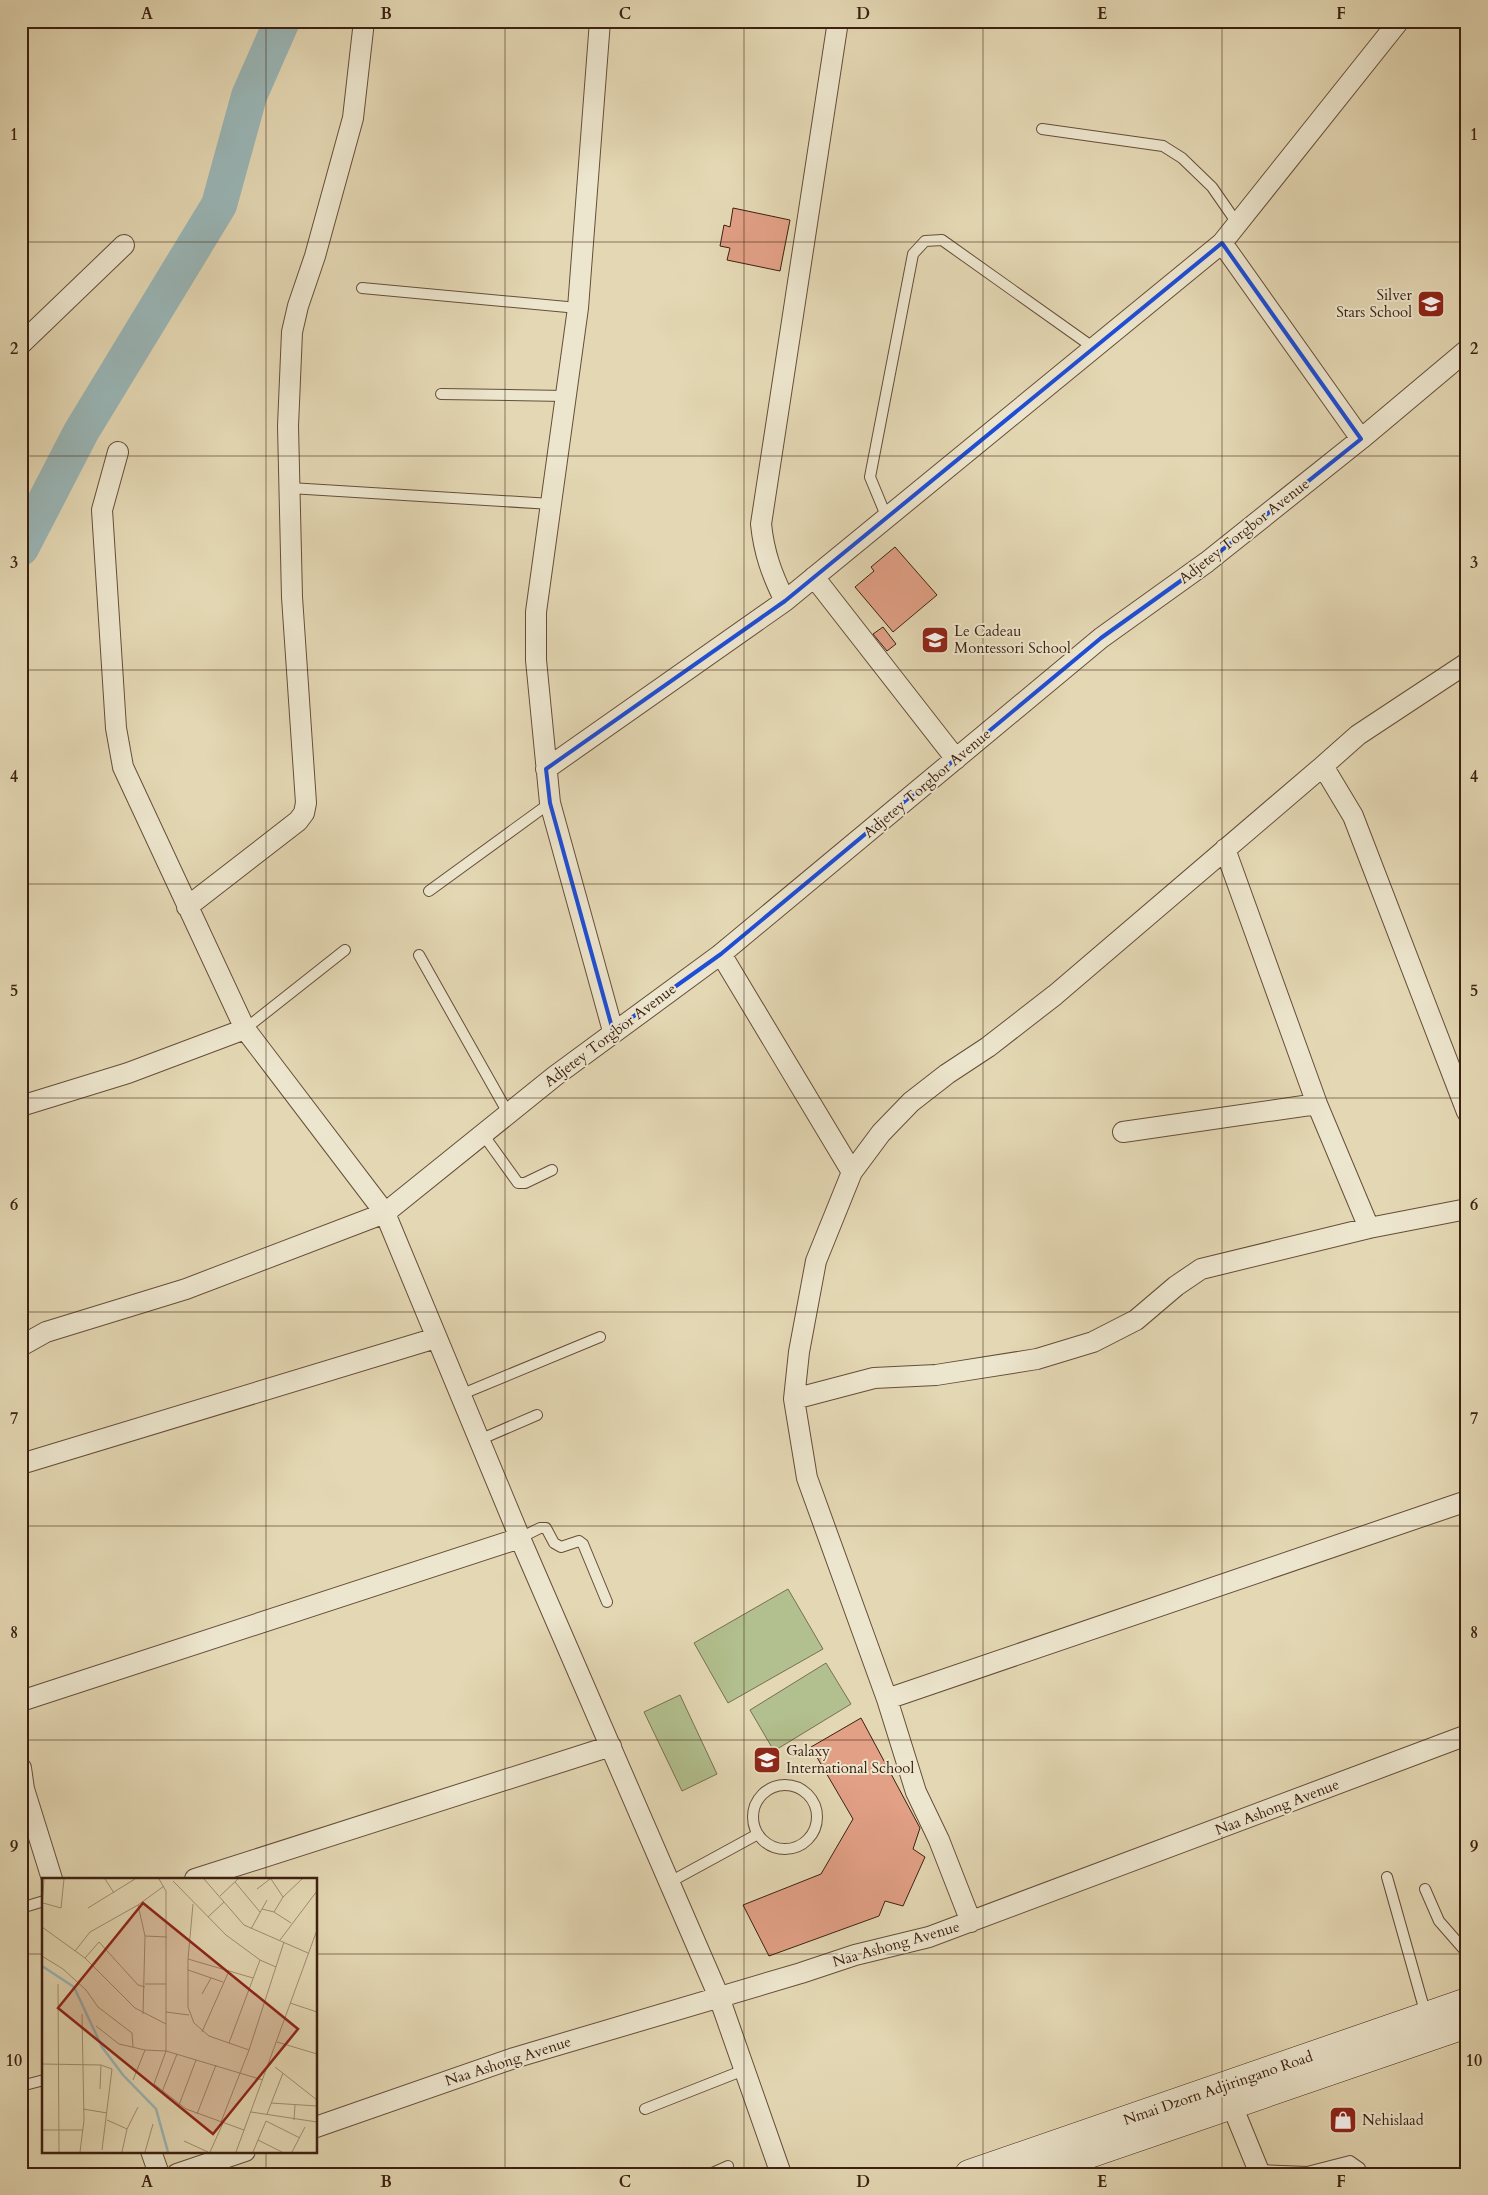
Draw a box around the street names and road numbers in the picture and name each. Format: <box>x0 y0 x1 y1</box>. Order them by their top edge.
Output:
street label: Adjetey Torgbor Avenue <box>1175 474 1314 588</box>
street label: Adjetey Torgbor Avenue <box>859 724 995 842</box>
street label: Adjetey Torgbor Avenue <box>540 979 680 1091</box>
street label: Naa Ashong Avenue <box>1212 1774 1342 1840</box>
street label: Naa Ashong Avenue <box>830 1916 962 1972</box>
street label: Naa Ashong Avenue <box>442 2031 574 2091</box>
street label: Nmai Dzorn Adjiringano Road <box>1121 2046 1315 2130</box>

